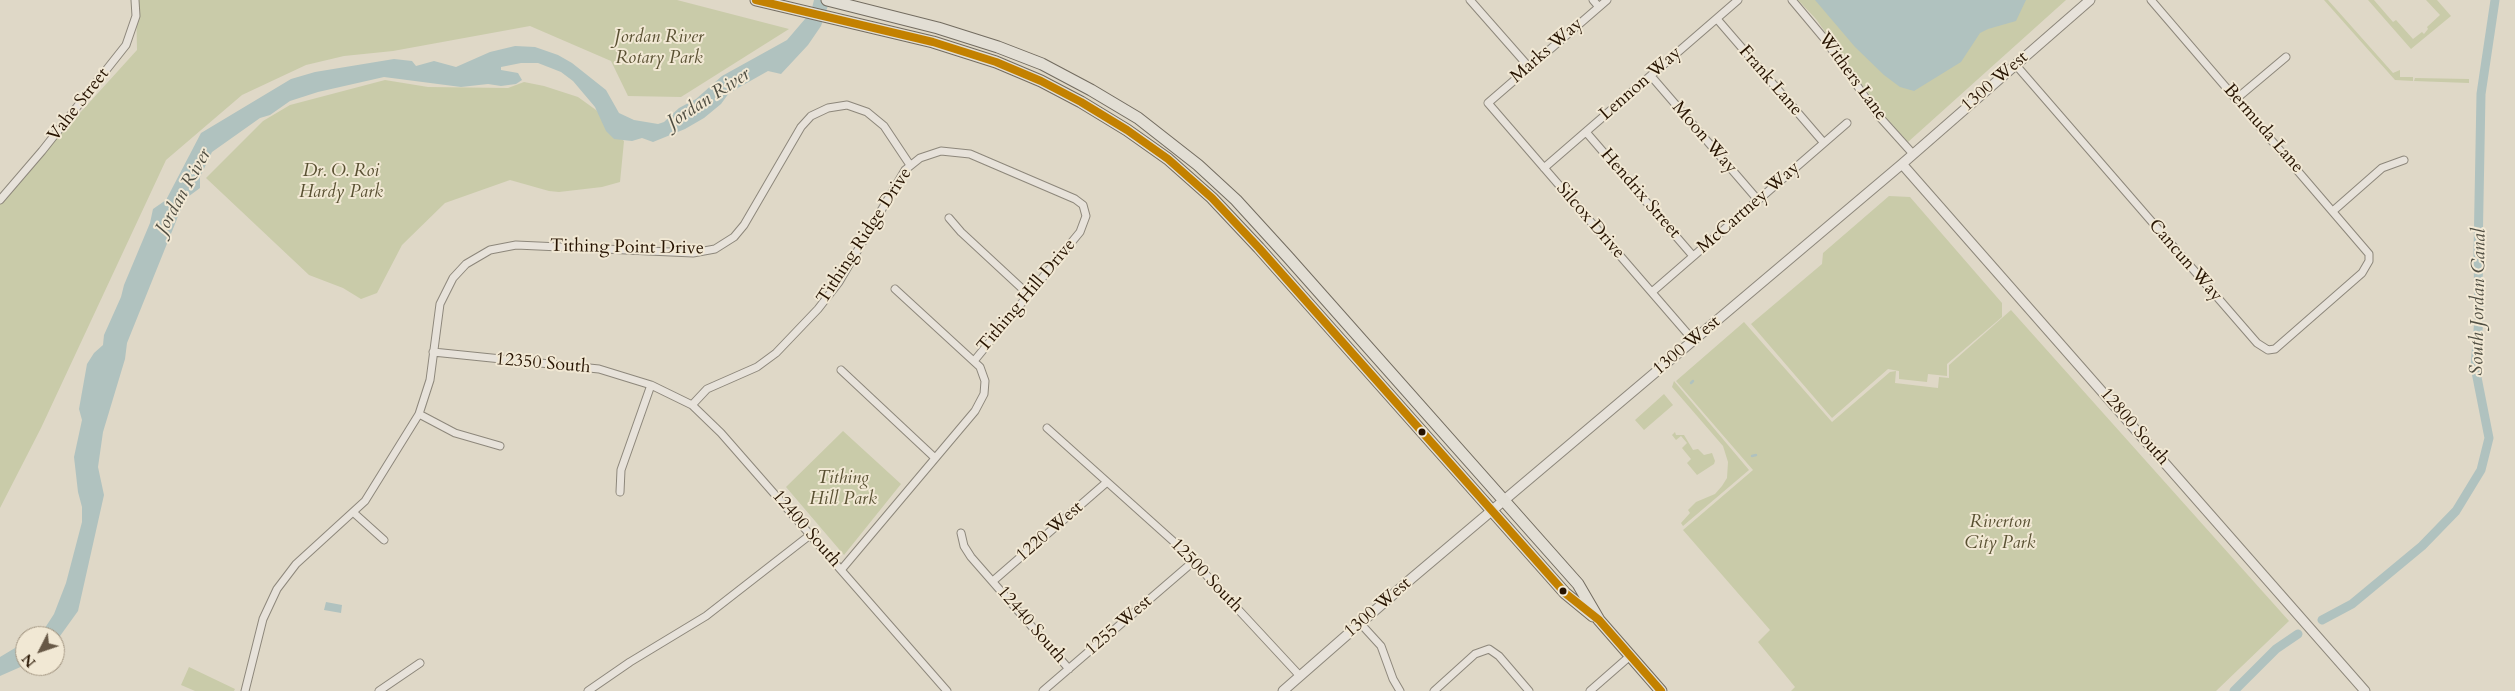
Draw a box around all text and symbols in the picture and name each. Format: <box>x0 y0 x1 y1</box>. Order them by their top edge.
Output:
street label: Marks Way <box>1506 14 1588 88</box>
park label: Jordan River Rotary Park <box>614 27 704 70</box>
street label: Withers Lane <box>1813 29 1891 125</box>
street label: Frank Lane <box>1734 41 1806 121</box>
street label: Lennon Way <box>1596 43 1686 125</box>
street label: 1300 West <box>1957 47 2033 117</box>
street label: Vahe Street <box>44 64 114 146</box>
water label: Jordan River <box>663 64 755 134</box>
street label: Bermuda Lane <box>2218 80 2308 178</box>
street label: Moon Way <box>1667 97 1741 179</box>
water label: Jordan River <box>151 145 217 239</box>
street label: Hendrix Street <box>1595 145 1685 243</box>
street label: McCartney Way <box>1693 158 1805 258</box>
park label: Dr. O. Roi Hardy Park <box>299 161 383 203</box>
street label: Tithing Ridge Drive <box>813 164 917 308</box>
street label: Silcox Drive <box>1551 178 1629 264</box>
street label: Cancun Way <box>2143 215 2227 307</box>
water label: South Jordan Canal <box>2466 228 2492 376</box>
street label: Tithing Hill Drive <box>973 235 1081 357</box>
street label: Tithing Point Drive <box>550 236 704 260</box>
street label: 1300 West <box>1649 312 1725 380</box>
street label: 12350 South <box>495 349 591 379</box>
street label: 12800 South <box>2095 384 2173 470</box>
unlabelled marker <box>1417 427 1427 437</box>
park label: Tithing Hill Park <box>809 468 877 510</box>
street label: 12400 South <box>767 486 845 572</box>
street label: 1220 West <box>1012 497 1088 567</box>
park label: Riverton City Park <box>1965 512 2035 554</box>
street label: 12500 South <box>1165 534 1247 618</box>
street label: 1300 West <box>1340 573 1416 643</box>
street label: 12440 South <box>992 582 1070 668</box>
unlabelled marker <box>1558 586 1568 596</box>
street label: 1255 West <box>1081 591 1157 661</box>
north arrow <box>15 626 65 676</box>
text: N <box>18 650 40 671</box>

